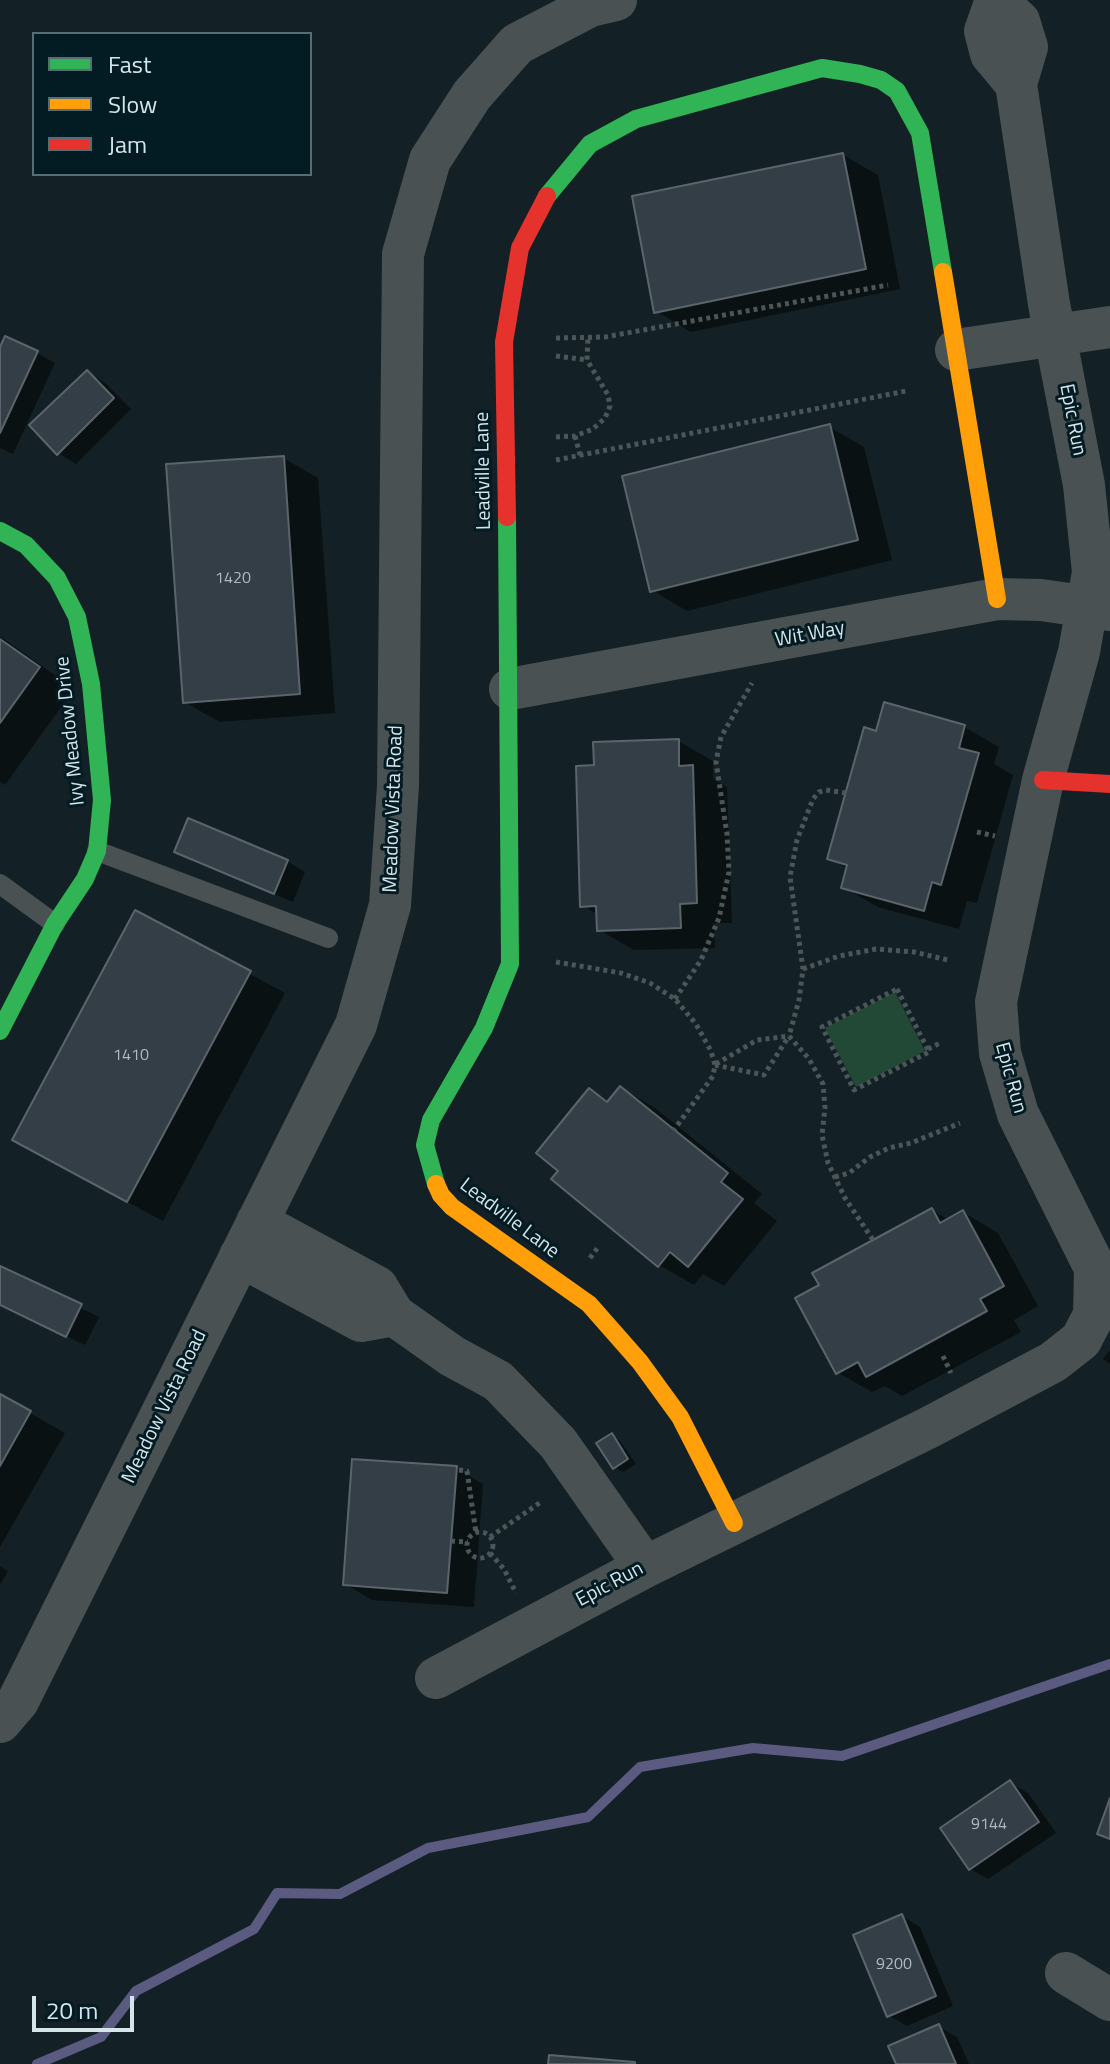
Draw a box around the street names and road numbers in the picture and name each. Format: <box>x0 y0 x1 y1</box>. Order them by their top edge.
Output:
street label: Epic Run <box>1053 382 1091 458</box>
street label: Leadville Lane <box>471 412 497 530</box>
street label: Wit Way <box>773 617 847 653</box>
street label: Ivy Meadow Drive <box>51 655 91 807</box>
street label: Meadow Vista Road <box>379 725 409 893</box>
street label: Epic Run <box>989 1040 1031 1116</box>
street label: Leadville Lane <box>455 1174 563 1264</box>
street label: Meadow Vista Road <box>117 1326 213 1488</box>
street label: Epic Run <box>572 1557 648 1613</box>

